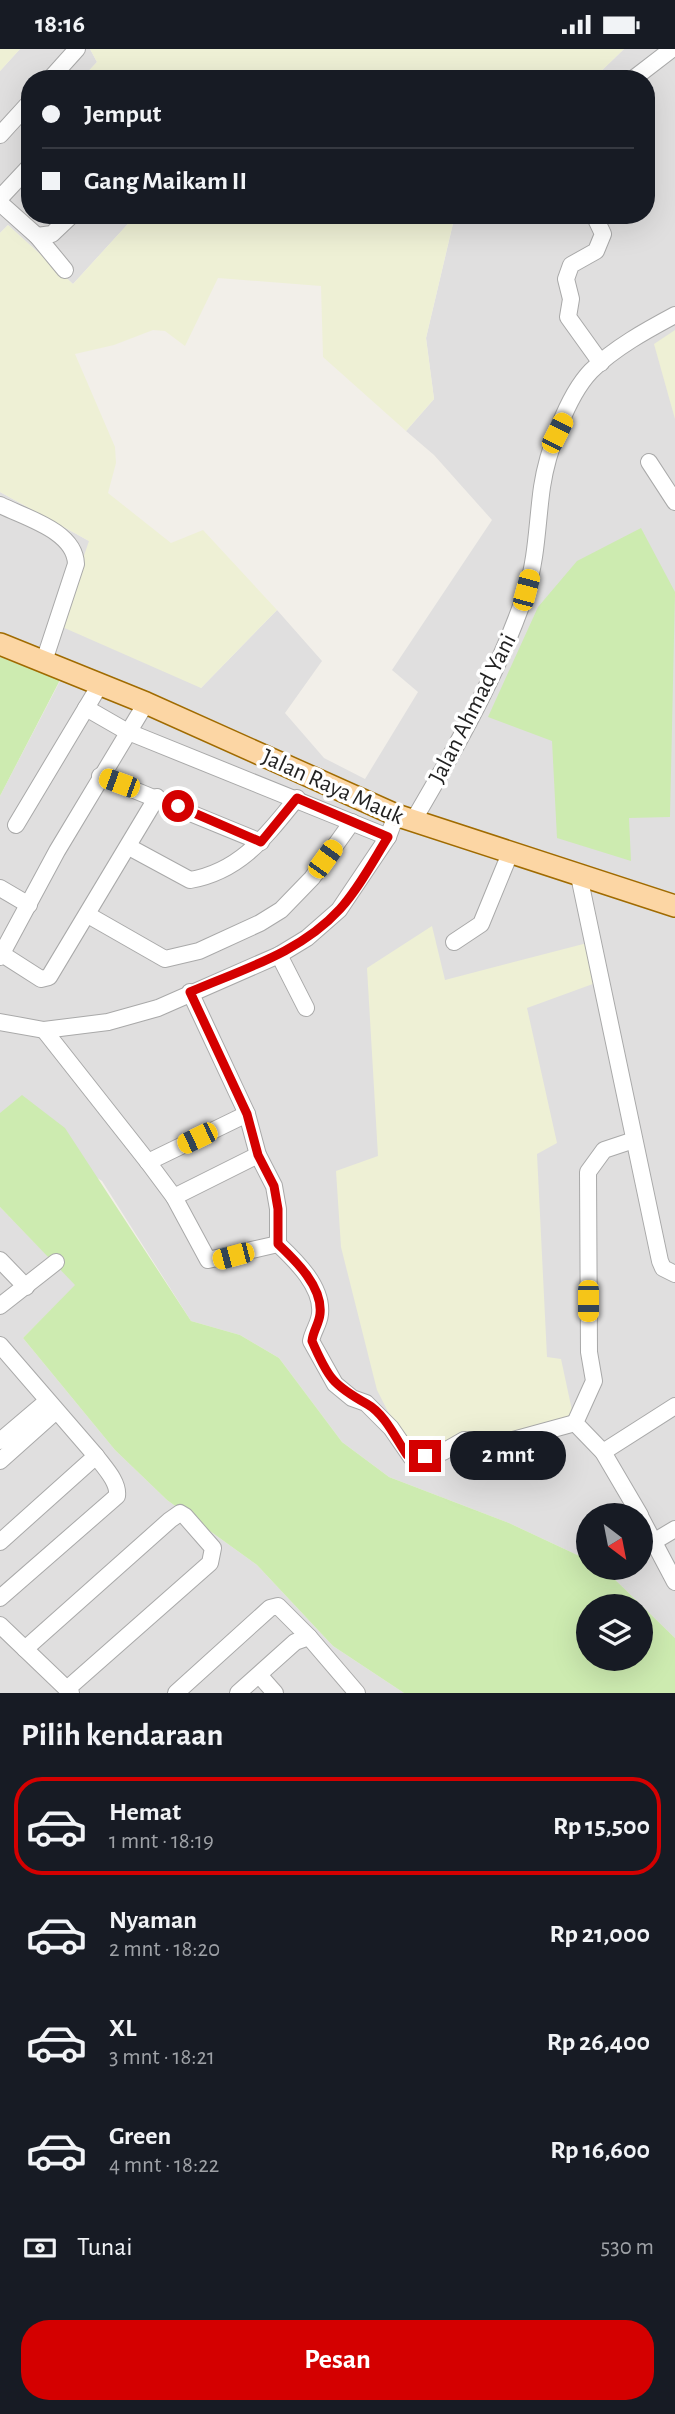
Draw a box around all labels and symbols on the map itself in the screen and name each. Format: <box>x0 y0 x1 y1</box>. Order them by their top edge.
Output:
car <box>539 410 576 456</box>
car <box>511 567 542 613</box>
street label: Jalan Ahmad Yani <box>425 630 521 787</box>
street label: Jalan Raya Mauk <box>258 745 407 829</box>
car <box>96 766 143 800</box>
route start <box>162 790 194 822</box>
car <box>305 836 346 882</box>
car <box>174 1119 221 1157</box>
car <box>210 1240 257 1272</box>
car <box>578 1280 599 1322</box>
callout: 2 mnt <box>450 1431 565 1481</box>
route end <box>409 1440 441 1472</box>
north arrow <box>576 1503 653 1580</box>

